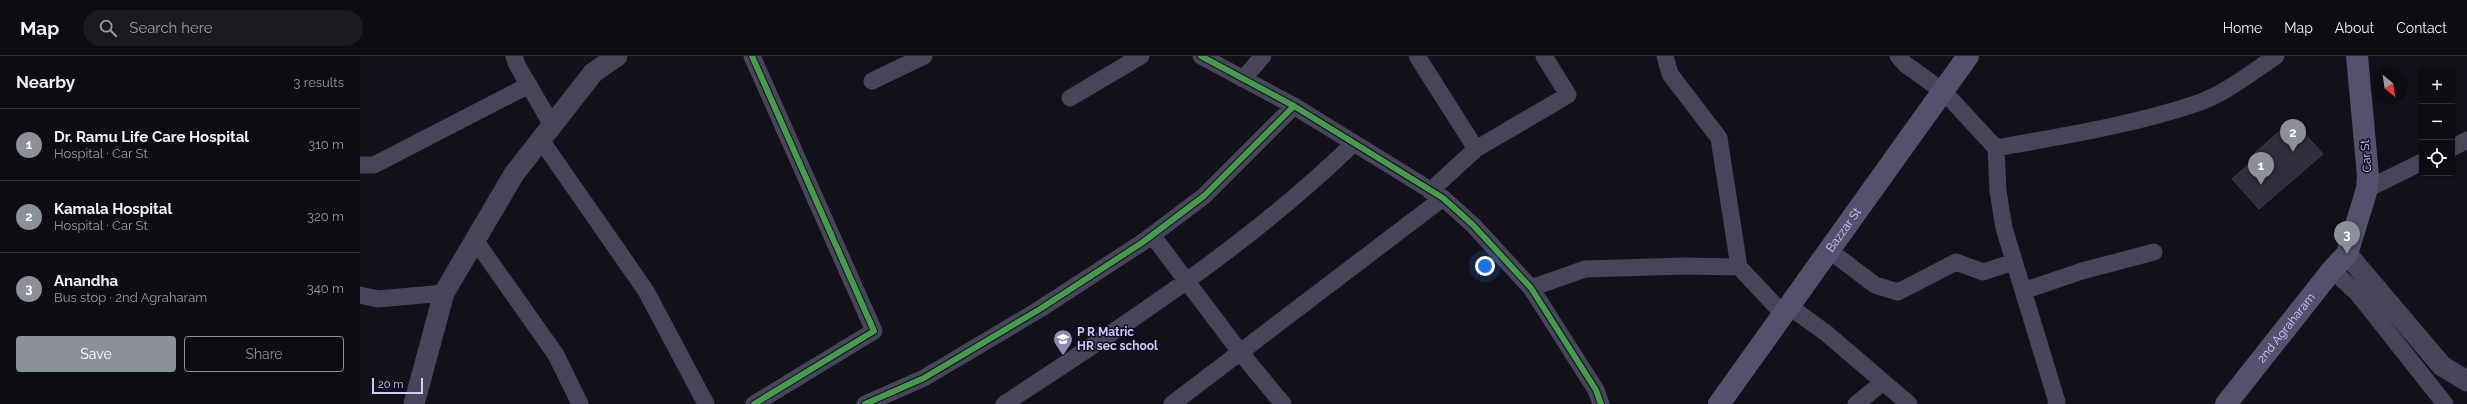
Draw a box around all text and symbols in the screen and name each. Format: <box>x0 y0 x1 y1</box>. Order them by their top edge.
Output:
search box <box>83 10 363 46</box>
text: Map <box>20 17 59 39</box>
icon: search <box>97 17 119 39</box>
text: Search here <box>129 19 213 37</box>
text: Home <box>2223 20 2262 36</box>
text: Map <box>2284 20 2313 36</box>
text: About <box>2335 20 2374 36</box>
text: Contact <box>2396 20 2447 36</box>
north arrow <box>2371 68 2407 104</box>
map controls <box>2419 68 2455 176</box>
button: + <box>2419 68 2455 104</box>
text: Nearby <box>16 72 75 92</box>
text: 3 results <box>294 75 344 90</box>
button: − <box>2419 104 2455 140</box>
pin: 2 <box>2280 119 2306 152</box>
text: Dr. Ramu Life Care Hospital <box>54 128 249 146</box>
text: 1 <box>26 137 32 152</box>
text: 310 m <box>308 137 344 152</box>
street label: Car St <box>2358 139 2374 173</box>
button: locate <box>2419 140 2455 176</box>
text: Hospital · Car St <box>54 146 148 161</box>
pin: 1 <box>2248 152 2274 185</box>
text: Kamala Hospital <box>54 200 172 218</box>
street label: Bazzar St <box>1823 205 1864 255</box>
text: 2 <box>25 209 33 224</box>
text: 320 m <box>307 209 344 224</box>
text: Hospital · Car St <box>54 218 148 233</box>
pin: 3 <box>2334 221 2360 254</box>
your location <box>1475 256 1495 276</box>
text: Anandha <box>54 272 118 290</box>
text: 3 <box>25 281 33 296</box>
text: 340 m <box>307 281 344 296</box>
text: Bus stop · 2nd Agraharam <box>54 290 207 305</box>
street label: 2nd Agraharam <box>2254 290 2318 366</box>
place label: P R Matric HR sec school <box>1077 325 1158 353</box>
school or university icon: P R Matric HR sec school <box>1052 328 1074 356</box>
button: Save <box>16 336 176 372</box>
button: Share <box>184 336 344 372</box>
scale bar <box>372 376 423 395</box>
text: 20 m <box>378 378 403 391</box>

